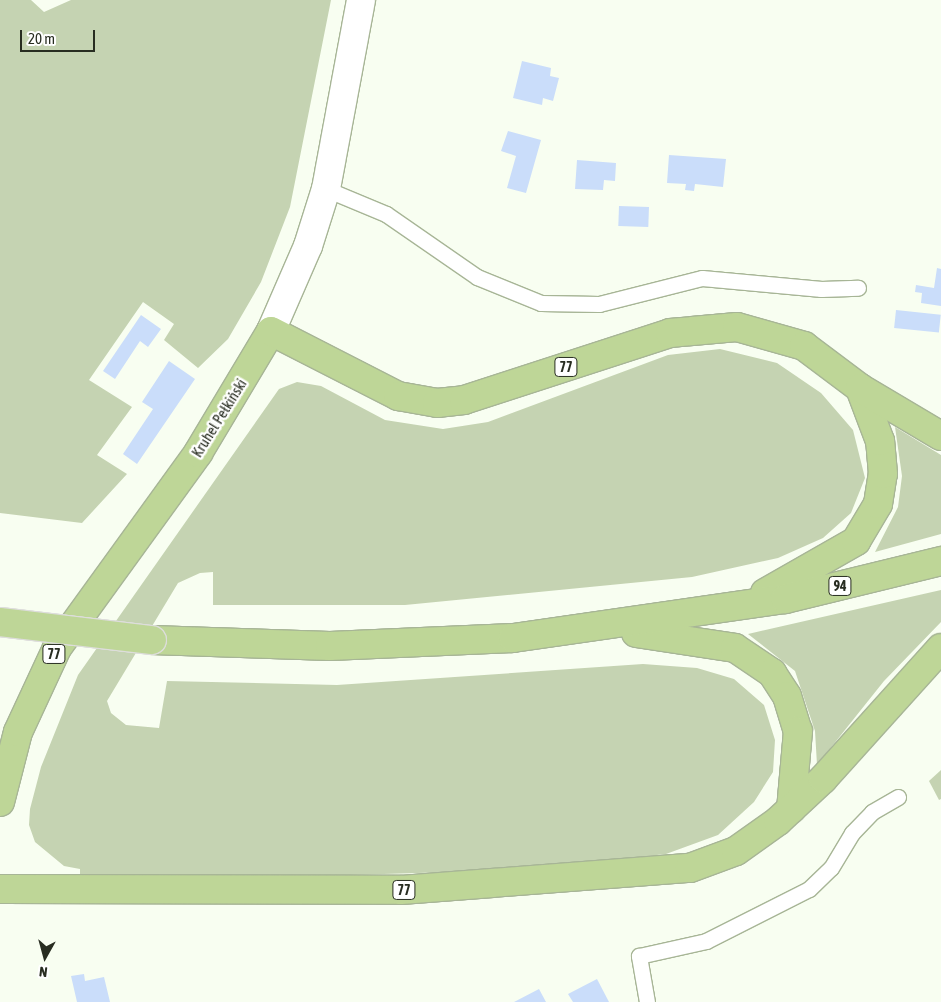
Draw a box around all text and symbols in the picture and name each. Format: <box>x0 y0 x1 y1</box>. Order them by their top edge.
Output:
scale bar <box>22 20 98 52</box>
text: 20 m <box>28 30 55 47</box>
road number: 77 <box>554 356 578 378</box>
street label: Kruhel Pełkiński <box>188 376 250 460</box>
road number: 94 <box>828 574 852 598</box>
road number: 77 <box>42 642 66 666</box>
road number: 77 <box>392 878 416 902</box>
north arrow <box>20 932 70 982</box>
text: N <box>38 963 48 980</box>

